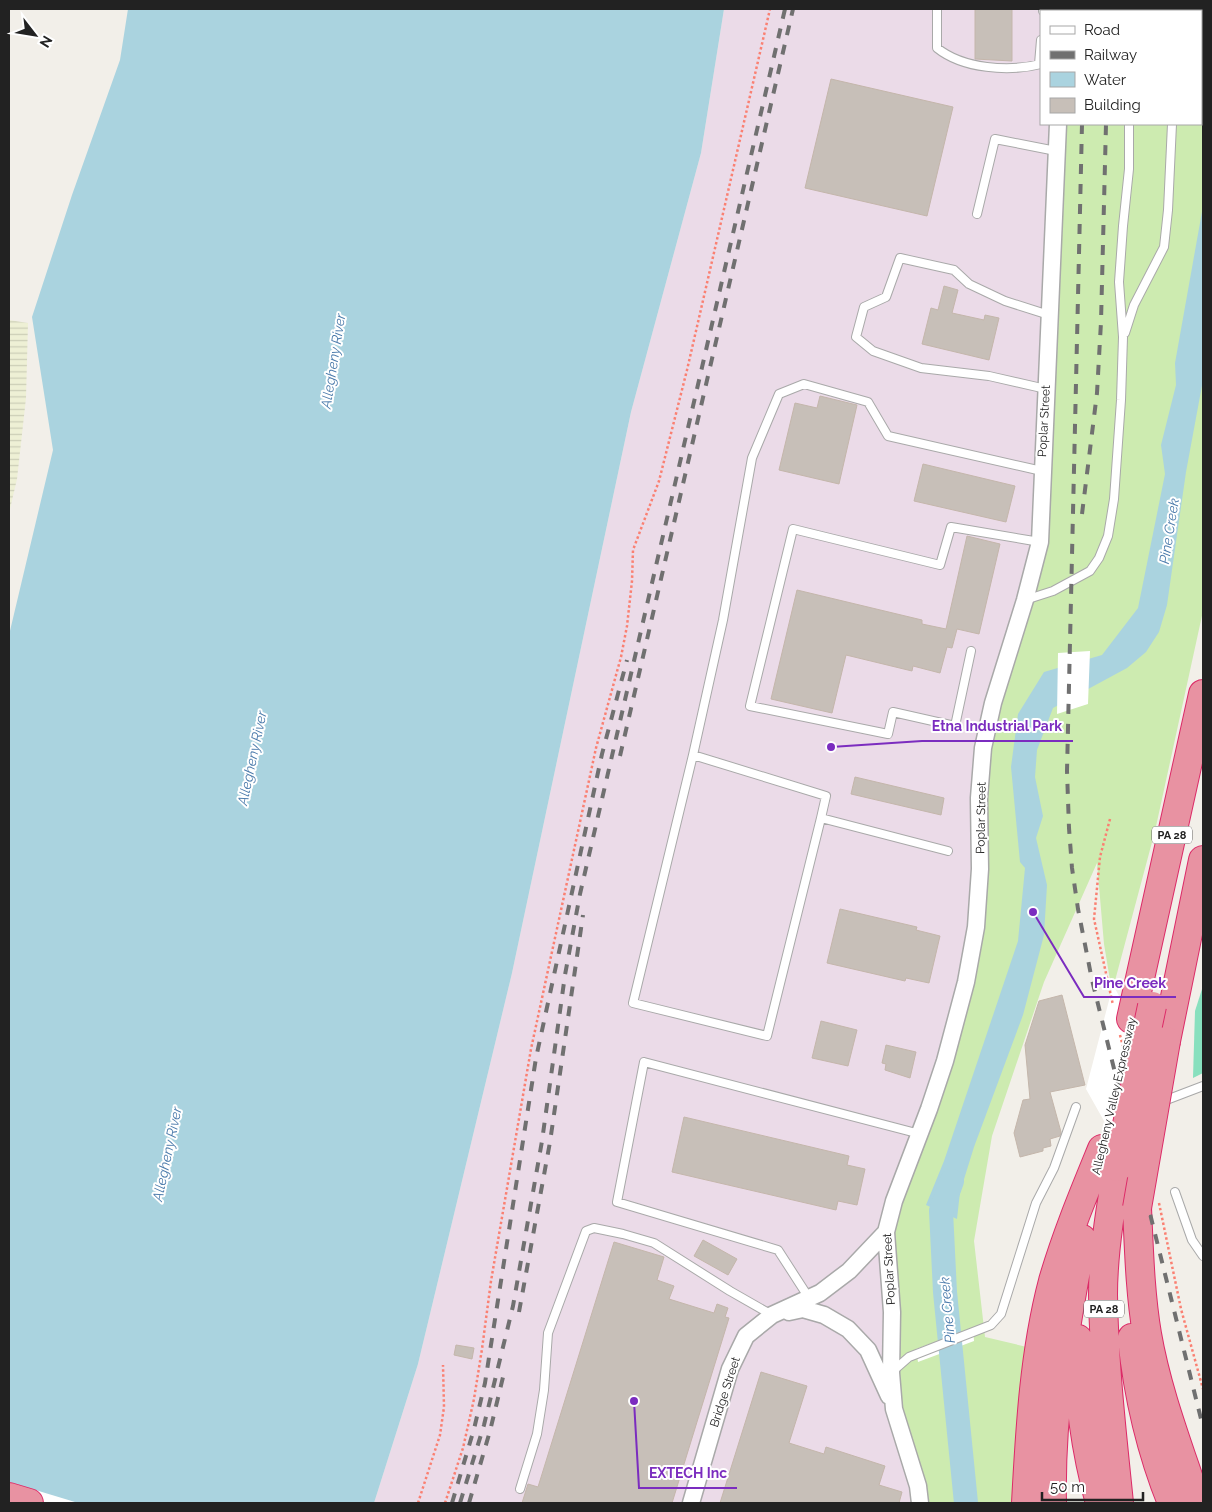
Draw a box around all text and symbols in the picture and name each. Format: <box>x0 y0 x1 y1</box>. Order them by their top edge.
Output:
north arrow <box>10 10 60 60</box>
legend <box>1040 10 1202 125</box>
text: Road <box>1084 21 1120 39</box>
text: N <box>37 33 56 50</box>
text: Railway <box>1084 46 1137 64</box>
text: Water <box>1084 71 1127 89</box>
text: Building <box>1084 96 1141 114</box>
water label: Allegheny River <box>317 311 349 411</box>
street label: Poplar Street <box>1035 385 1053 457</box>
water label: Pine Creek <box>1156 496 1182 565</box>
water label: Allegheny River <box>234 708 270 808</box>
callout: Etna Industrial Park <box>922 712 1073 741</box>
text: Etna Industrial Park <box>932 718 1062 734</box>
street label: Poplar Street <box>973 782 989 854</box>
road number: PA 28 <box>1152 826 1192 844</box>
callout: Pine Creek <box>1084 968 1176 997</box>
text: Pine Creek <box>1094 975 1166 991</box>
street label: Allegheny Valley Expressway <box>1089 1015 1139 1176</box>
water label: Allegheny River <box>149 1104 185 1204</box>
street label: Poplar Street <box>880 1233 898 1305</box>
water label: Pine Creek <box>936 1276 958 1344</box>
road number: PA 28 <box>1084 1300 1124 1318</box>
street label: Bridge Street <box>707 1355 743 1429</box>
callout: EXTECH Inc <box>639 1459 737 1488</box>
text: EXTECH Inc <box>649 1465 727 1481</box>
scale bar <box>1042 1470 1143 1502</box>
text: 50 m <box>1050 1478 1085 1496</box>

